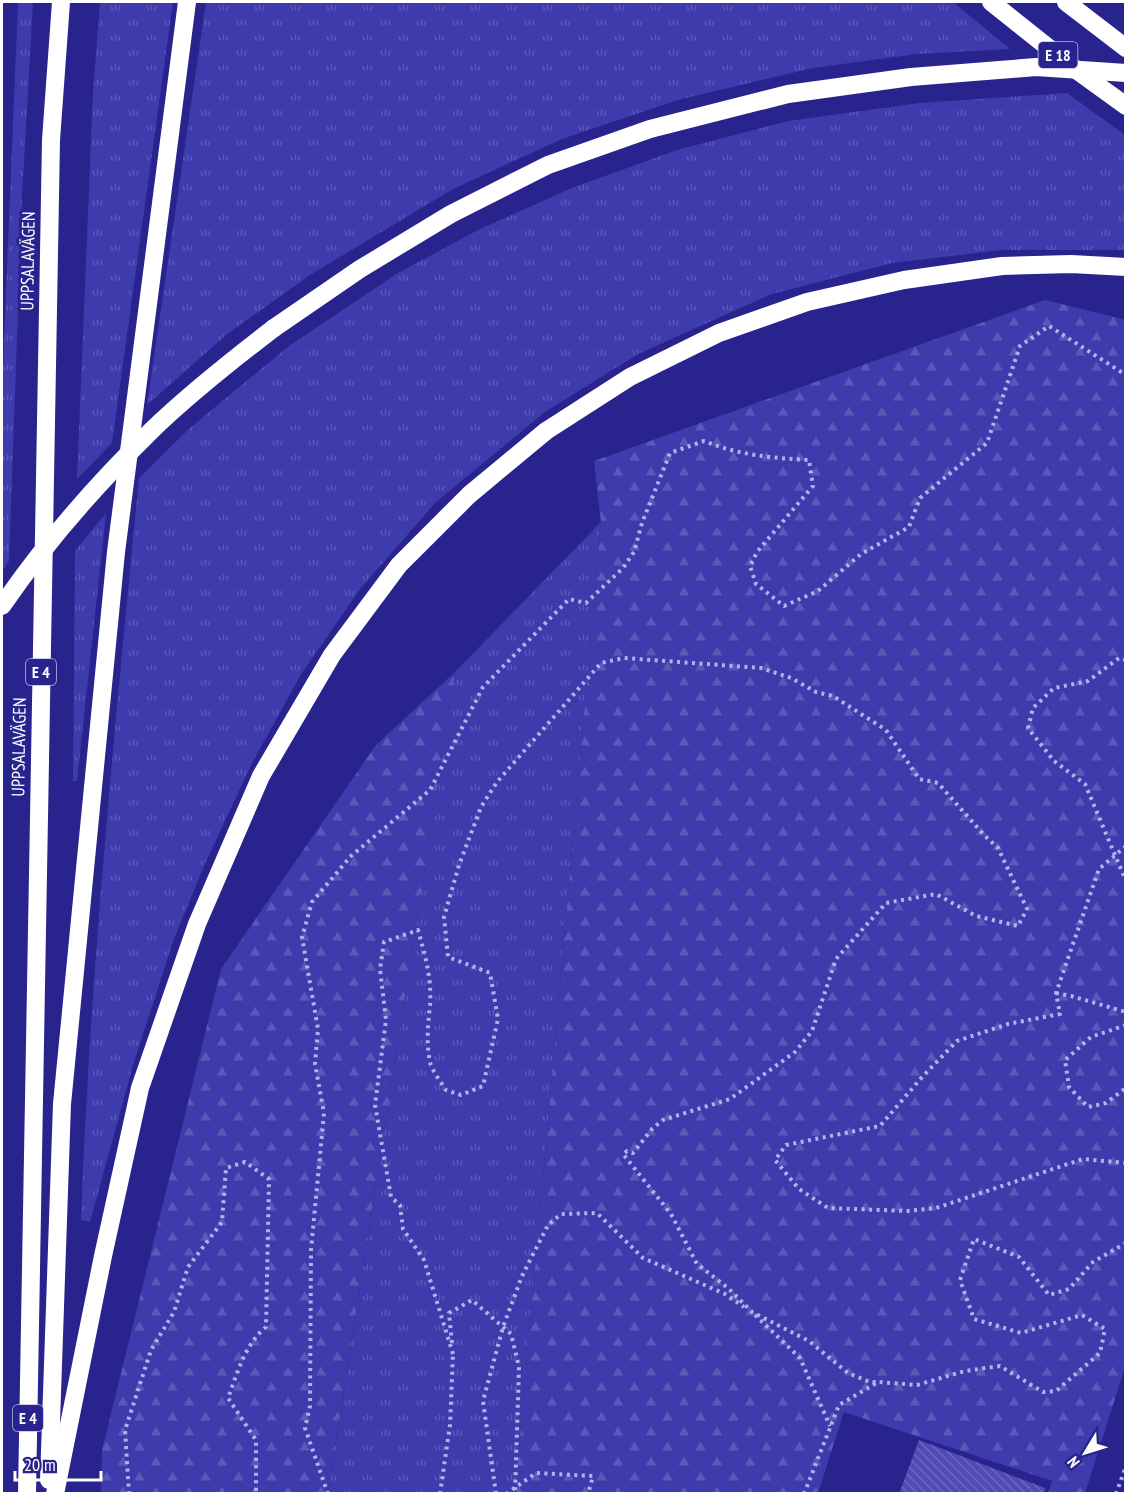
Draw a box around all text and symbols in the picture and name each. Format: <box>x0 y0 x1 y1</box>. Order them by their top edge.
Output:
road number: E 18 <box>1038 42 1078 68</box>
street label: UPPSALAVÄGEN <box>15 211 40 311</box>
road number: E 4 <box>26 659 56 685</box>
street label: UPPSALAVÄGEN <box>6 697 31 797</box>
road number: E 4 <box>13 1405 43 1431</box>
north arrow <box>1055 1423 1115 1483</box>
scale bar <box>15 1444 100 1482</box>
text: 20 m <box>24 1453 56 1476</box>
text: N <box>1063 1453 1084 1472</box>

